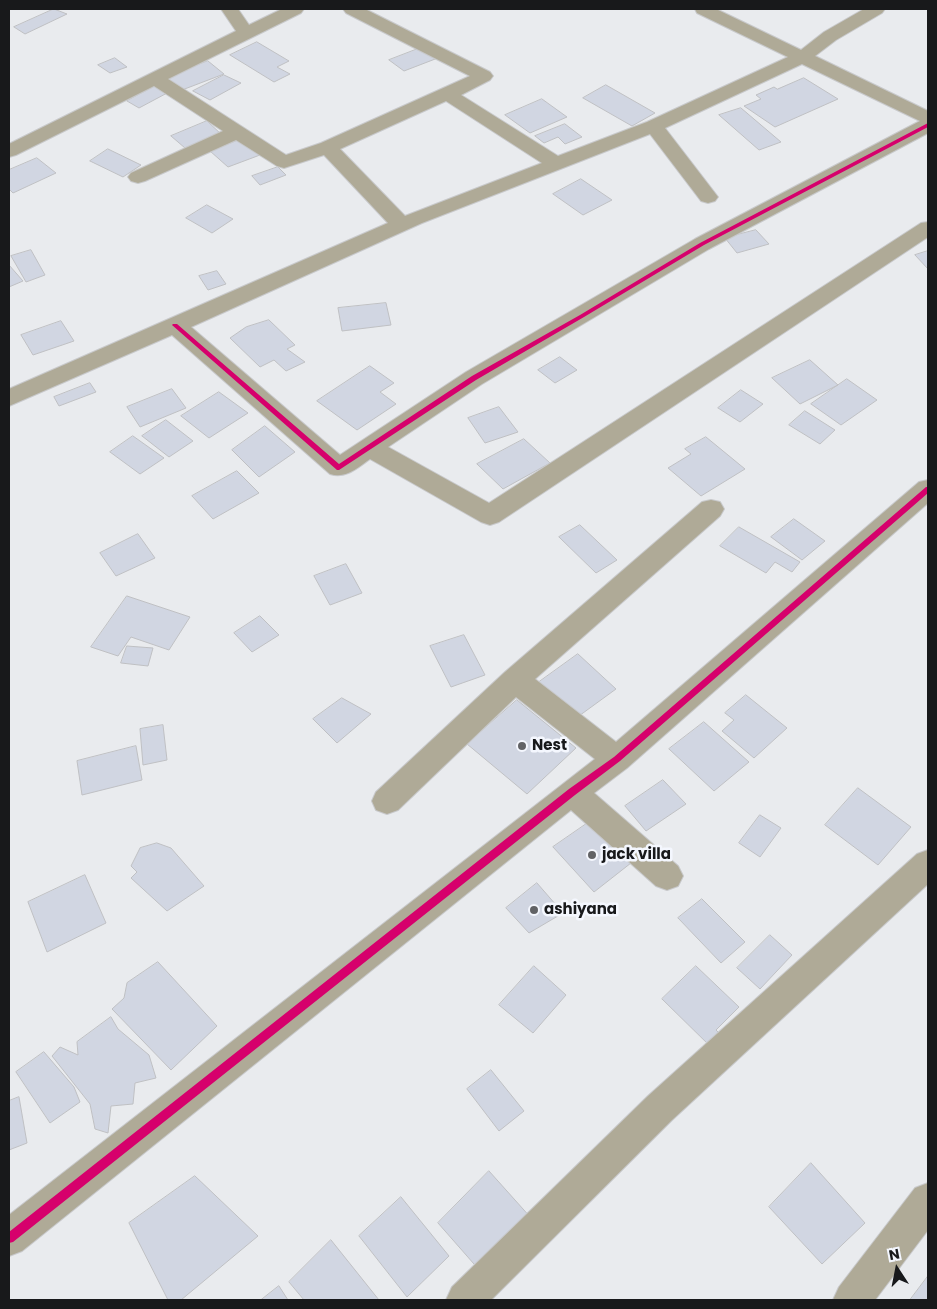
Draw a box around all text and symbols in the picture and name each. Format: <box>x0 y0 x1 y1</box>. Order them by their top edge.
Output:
place label: Nest <box>532 737 567 755</box>
marker: Nest <box>516 740 528 752</box>
place label: jack villa <box>602 846 671 864</box>
marker: jack villa <box>586 849 598 861</box>
place label: ashiyana <box>544 901 617 919</box>
marker: ashiyana <box>528 904 540 916</box>
text: N <box>887 1243 901 1265</box>
north arrow <box>872 1244 922 1294</box>

